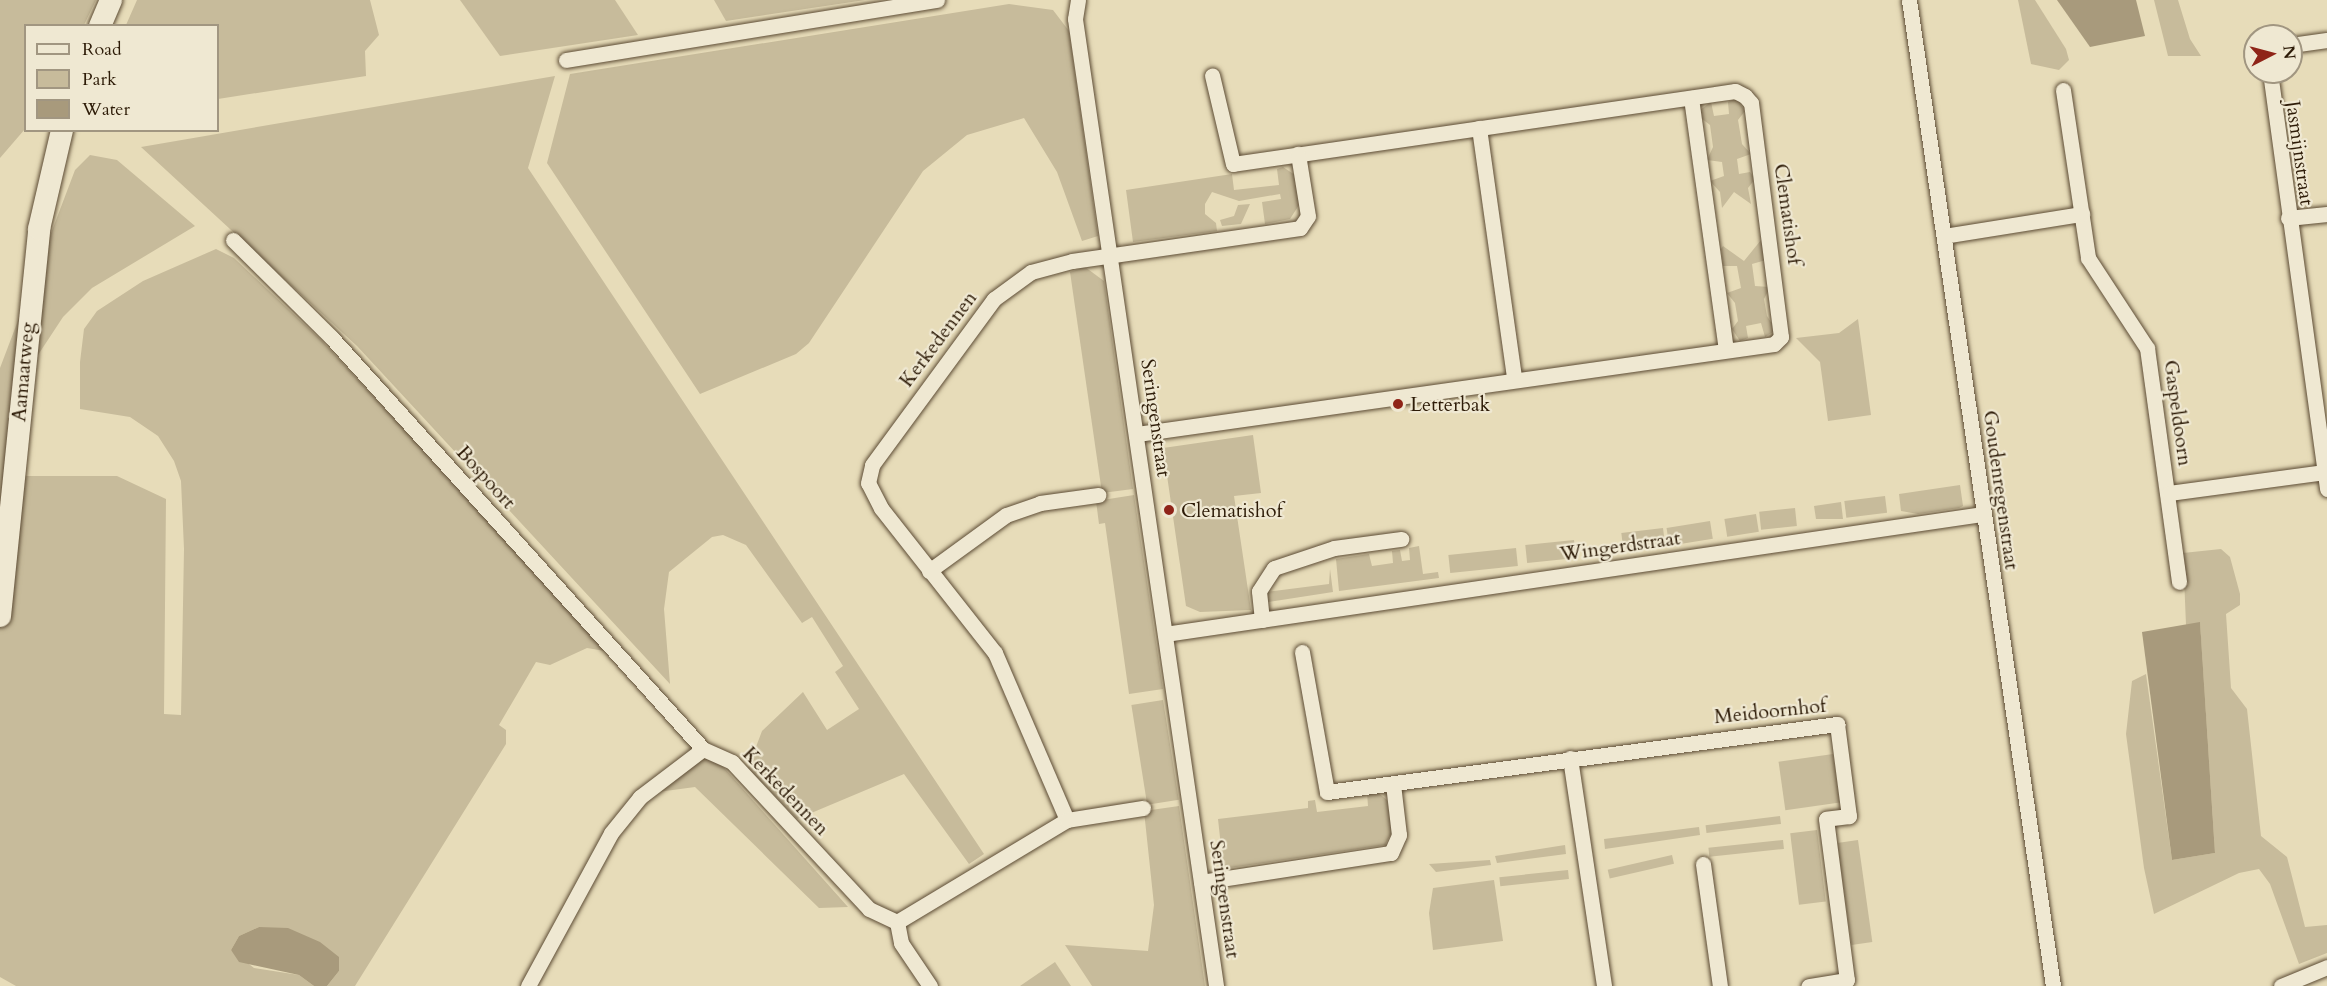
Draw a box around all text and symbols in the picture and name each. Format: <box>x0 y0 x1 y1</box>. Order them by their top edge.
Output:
legend <box>24 24 219 132</box>
north arrow <box>2243 24 2303 84</box>
text: Road <box>82 37 122 62</box>
text: N <box>2277 44 2301 60</box>
text: Park <box>82 67 117 92</box>
text: Water <box>82 97 130 122</box>
street label: Jasmijnstraat <box>2281 99 2319 207</box>
street label: Clematishof <box>1769 162 1807 266</box>
street label: Kerkedennen <box>894 286 982 392</box>
street label: Aamaatweg <box>7 321 39 423</box>
street label: Seringenstraat <box>1136 357 1176 479</box>
street label: Gaspeldoorn <box>2159 358 2197 468</box>
place label: Letterbak <box>1410 392 1490 416</box>
marker: Letterbak <box>1391 397 1405 411</box>
street label: Goudenregenstraat <box>1978 409 2024 571</box>
street label: Bospoort <box>451 440 521 514</box>
place label: Clematishof <box>1181 498 1283 522</box>
marker: Clematishof <box>1162 503 1176 517</box>
street label: Wingerdstraat <box>1558 526 1682 566</box>
street label: Meidoornhof <box>1713 693 1827 729</box>
street label: Kerkedennen <box>738 742 834 840</box>
street label: Seringenstraat <box>1205 838 1245 960</box>

